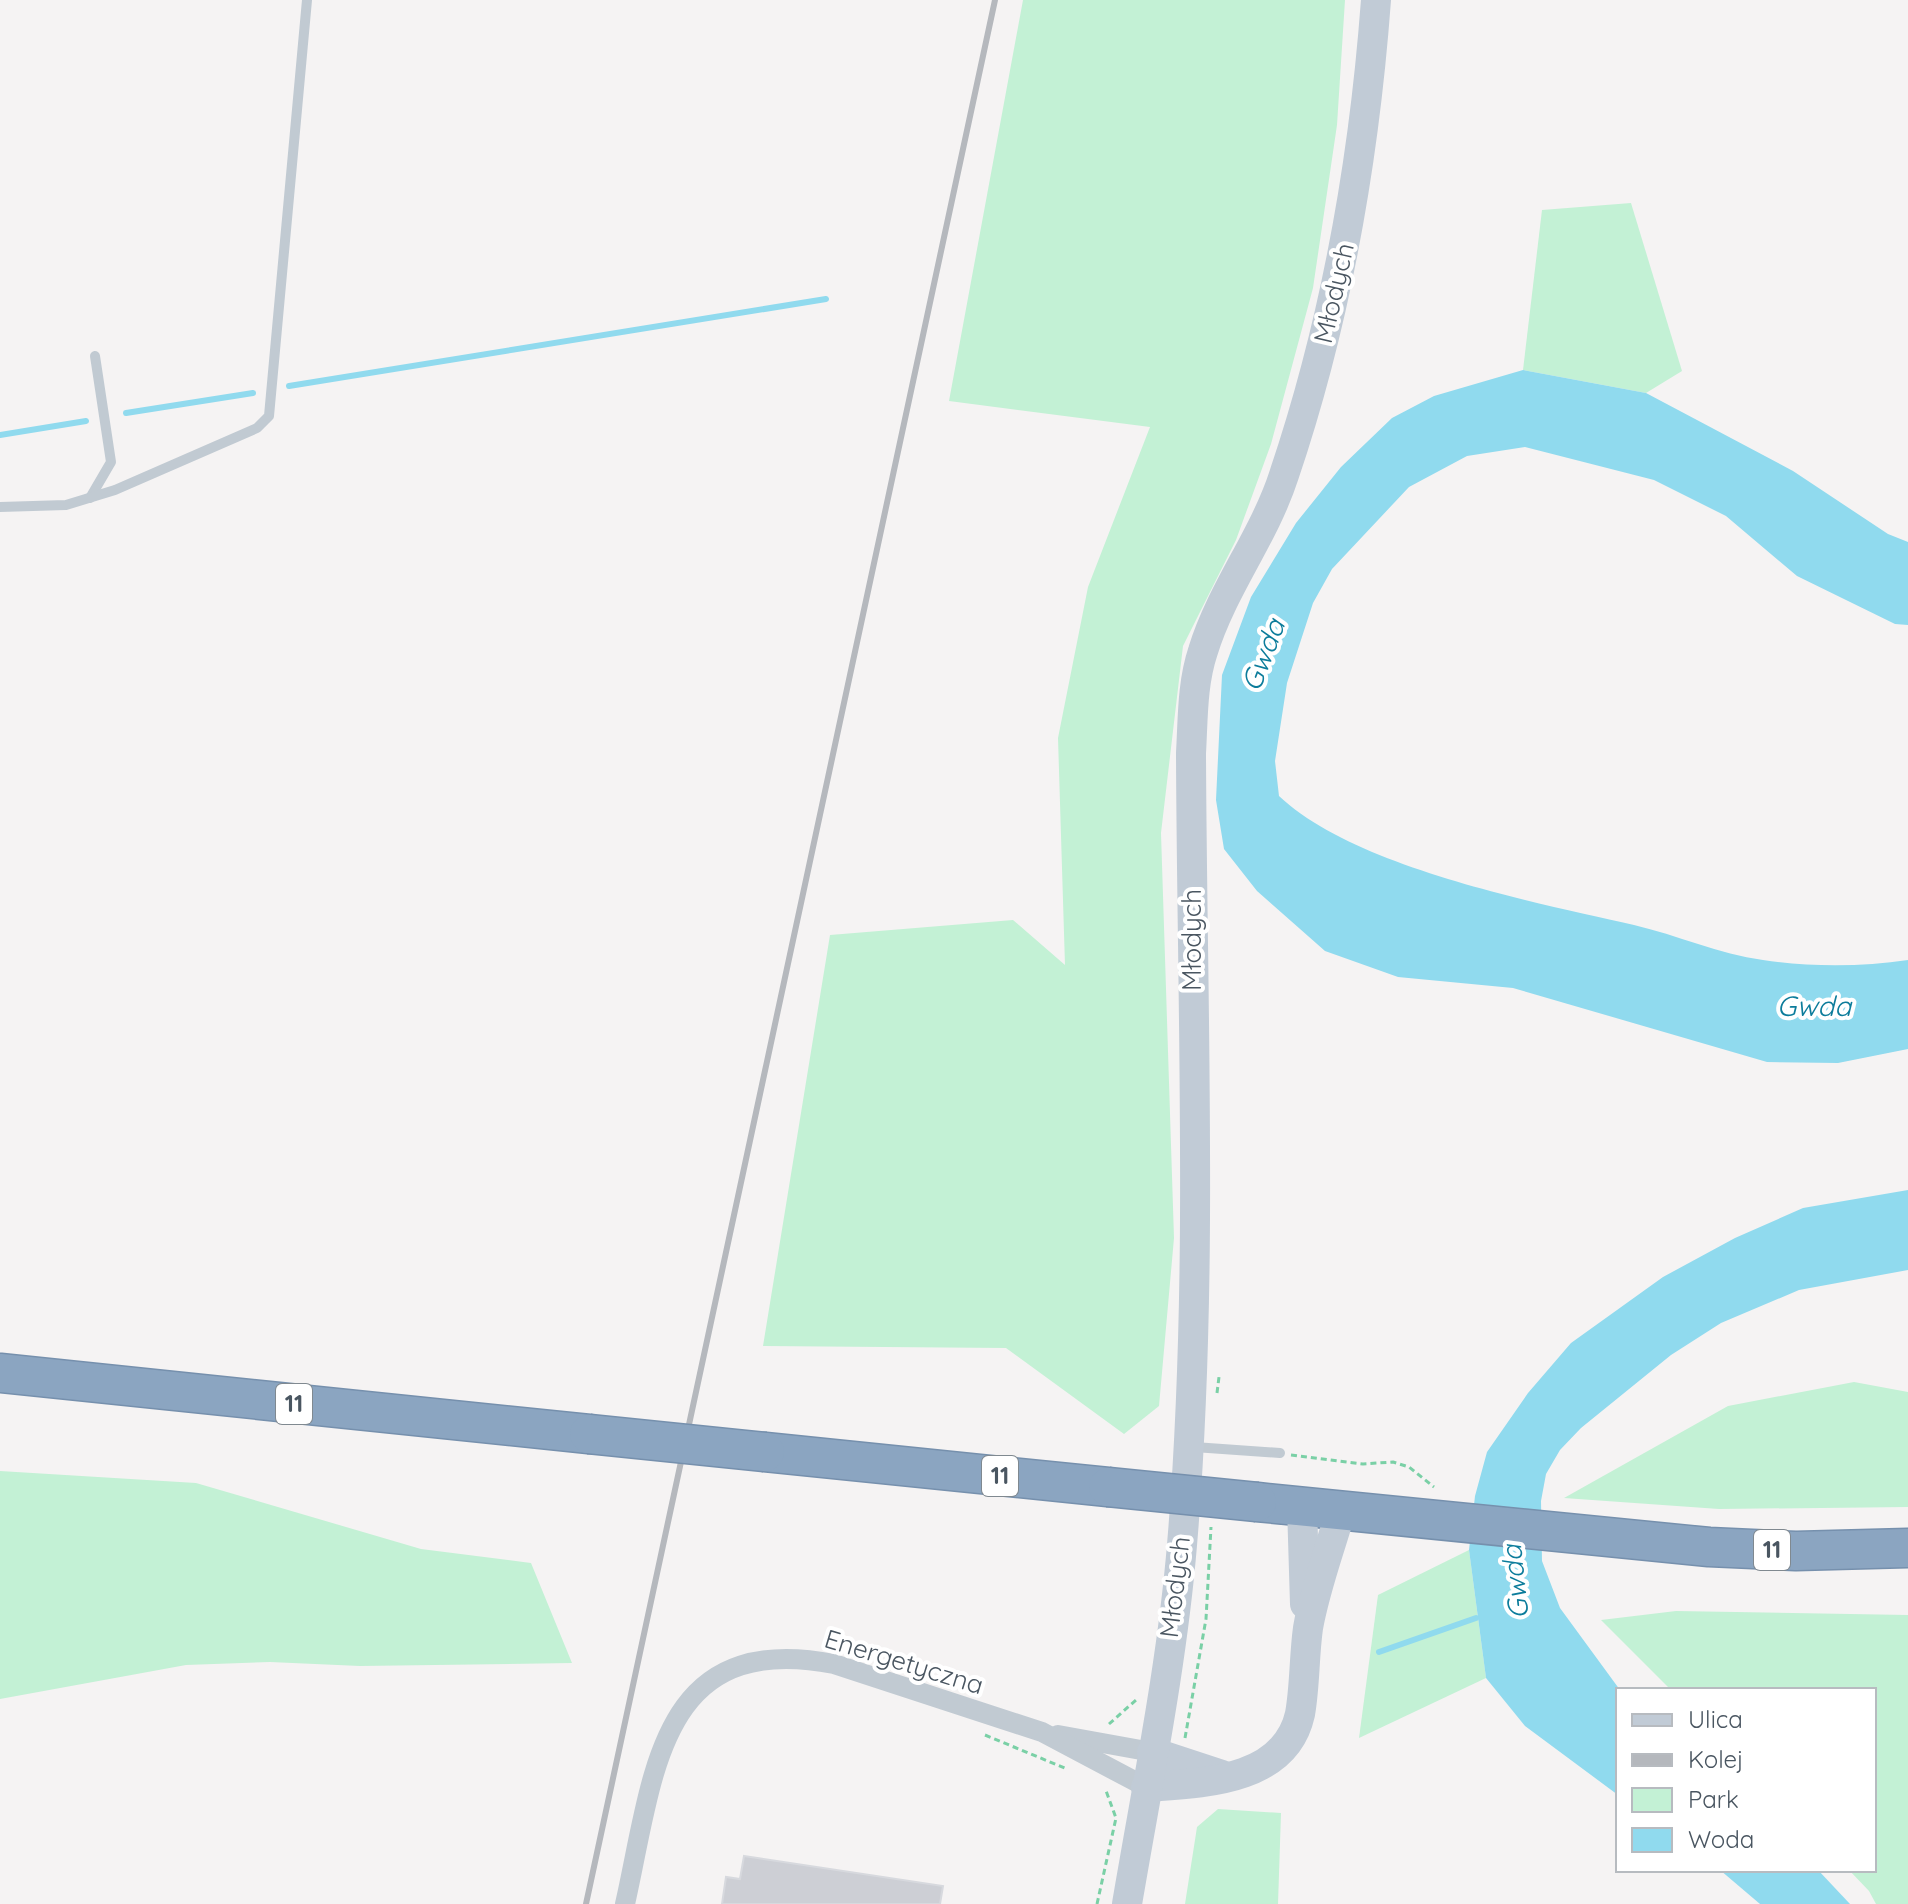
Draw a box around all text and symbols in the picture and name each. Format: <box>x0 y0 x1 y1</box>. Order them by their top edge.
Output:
street label: Młodych <box>1306 240 1361 346</box>
water label: Gwda <box>1233 612 1293 696</box>
street label: Młodych <box>1175 889 1208 991</box>
water label: Gwda <box>1777 988 1853 1023</box>
road number: 11 <box>276 1384 312 1424</box>
road number: 11 <box>982 1456 1018 1496</box>
road number: 11 <box>1754 1530 1790 1570</box>
street label: Młodych <box>1152 1534 1197 1639</box>
water label: Gwda <box>1493 1541 1536 1621</box>
street label: Energetyczna <box>821 1622 988 1701</box>
legend <box>1616 1688 1876 1872</box>
text: Ulica <box>1688 1704 1743 1734</box>
text: Kolej <box>1688 1744 1744 1774</box>
text: Park <box>1688 1784 1739 1814</box>
text: Woda <box>1688 1824 1754 1854</box>

